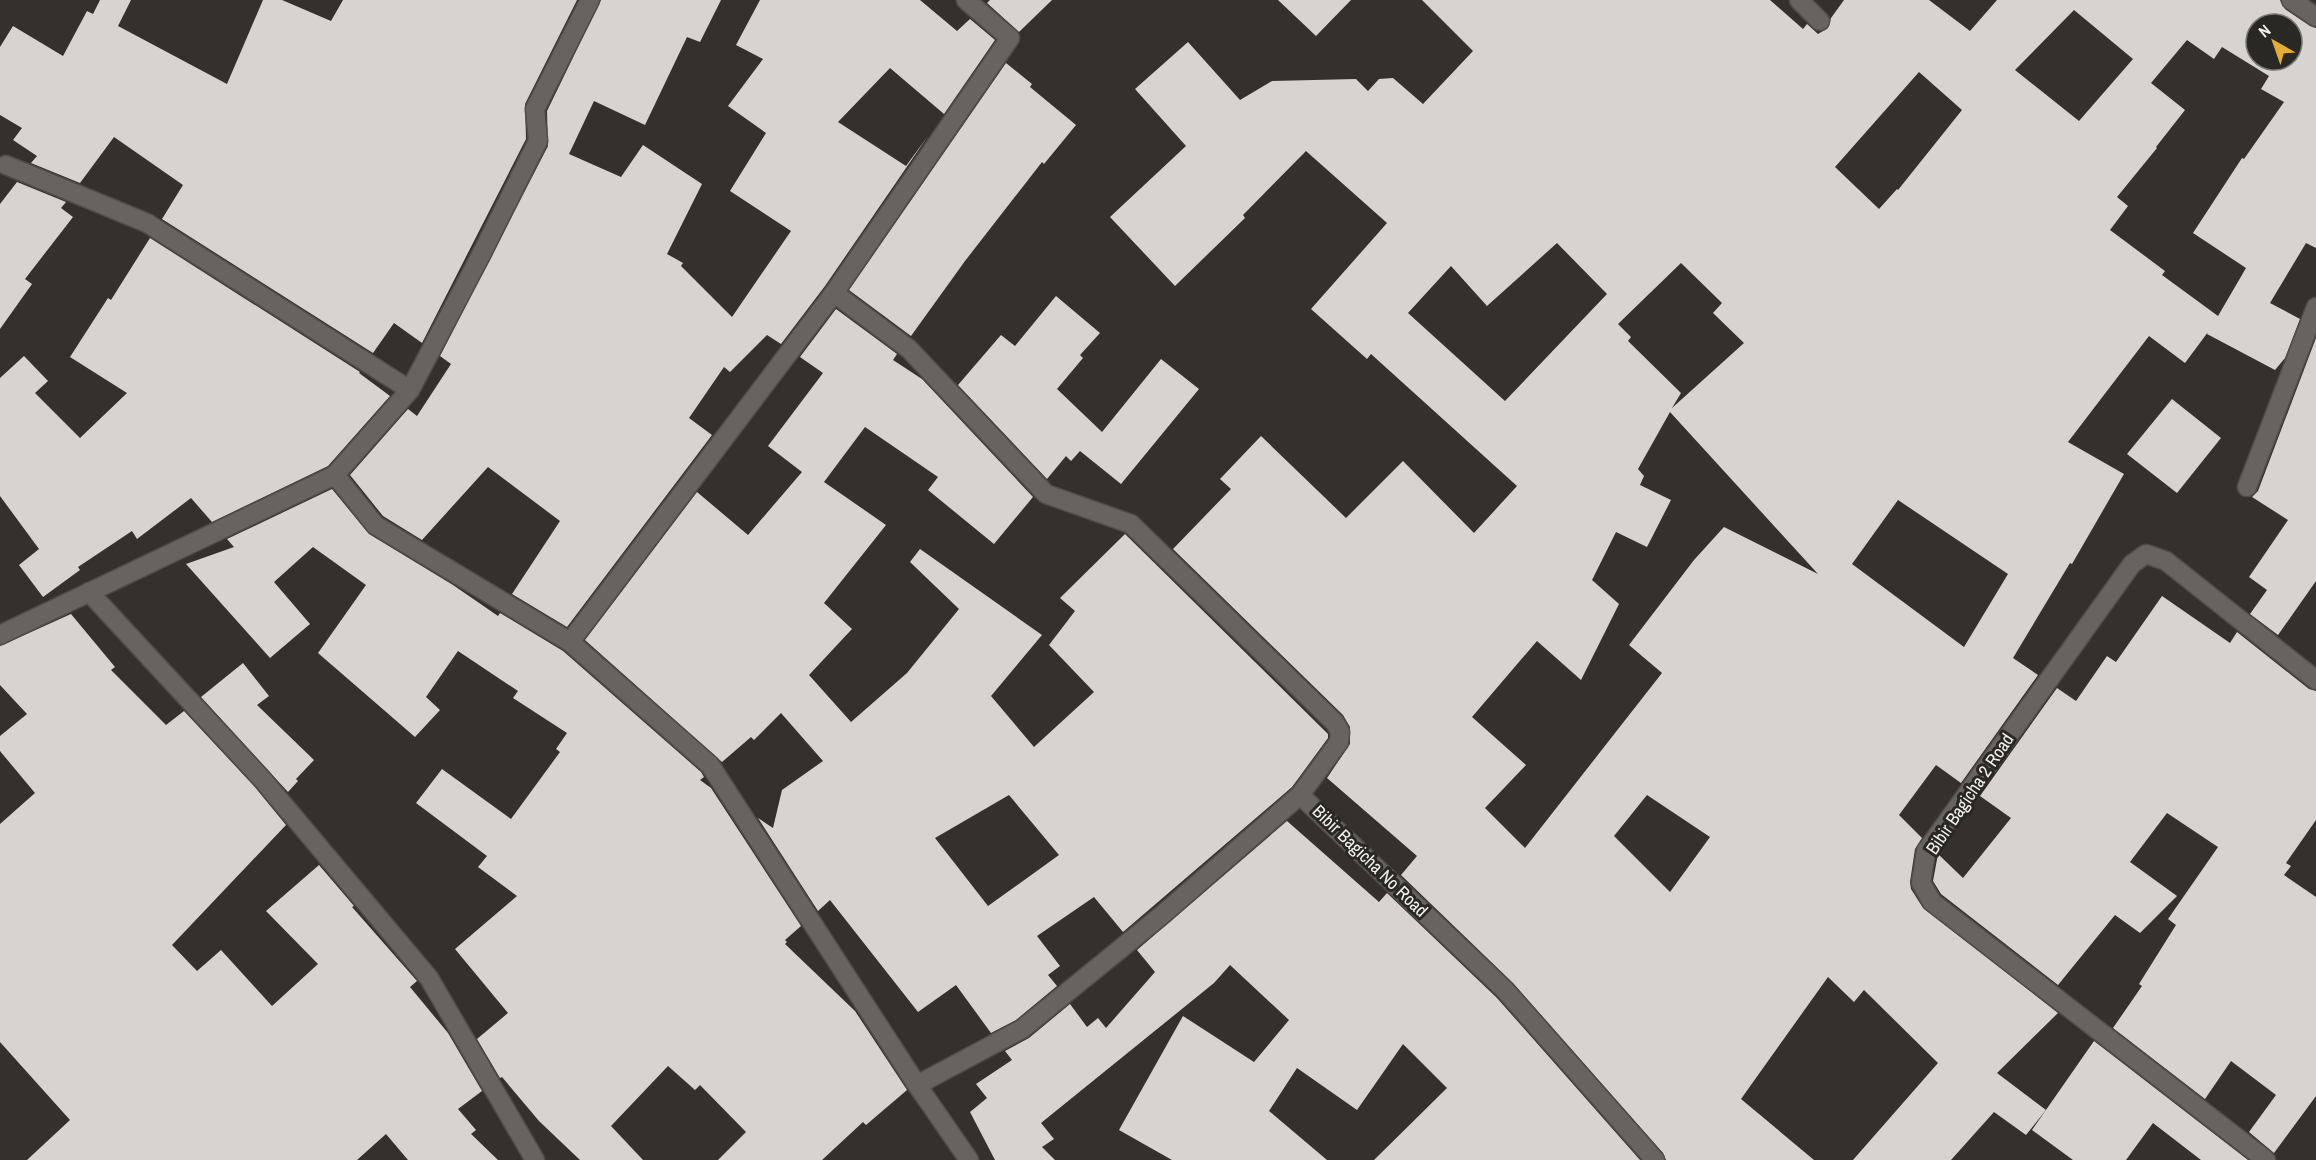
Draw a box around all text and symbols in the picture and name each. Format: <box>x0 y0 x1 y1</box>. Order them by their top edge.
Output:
north arrow <box>2244 12 2304 72</box>
text: N <box>2254 19 2275 42</box>
street label: Bibir Bagicha 2 Road <box>1920 728 2019 859</box>
street label: Bibir Bagicha No Road <box>1307 799 1434 922</box>

